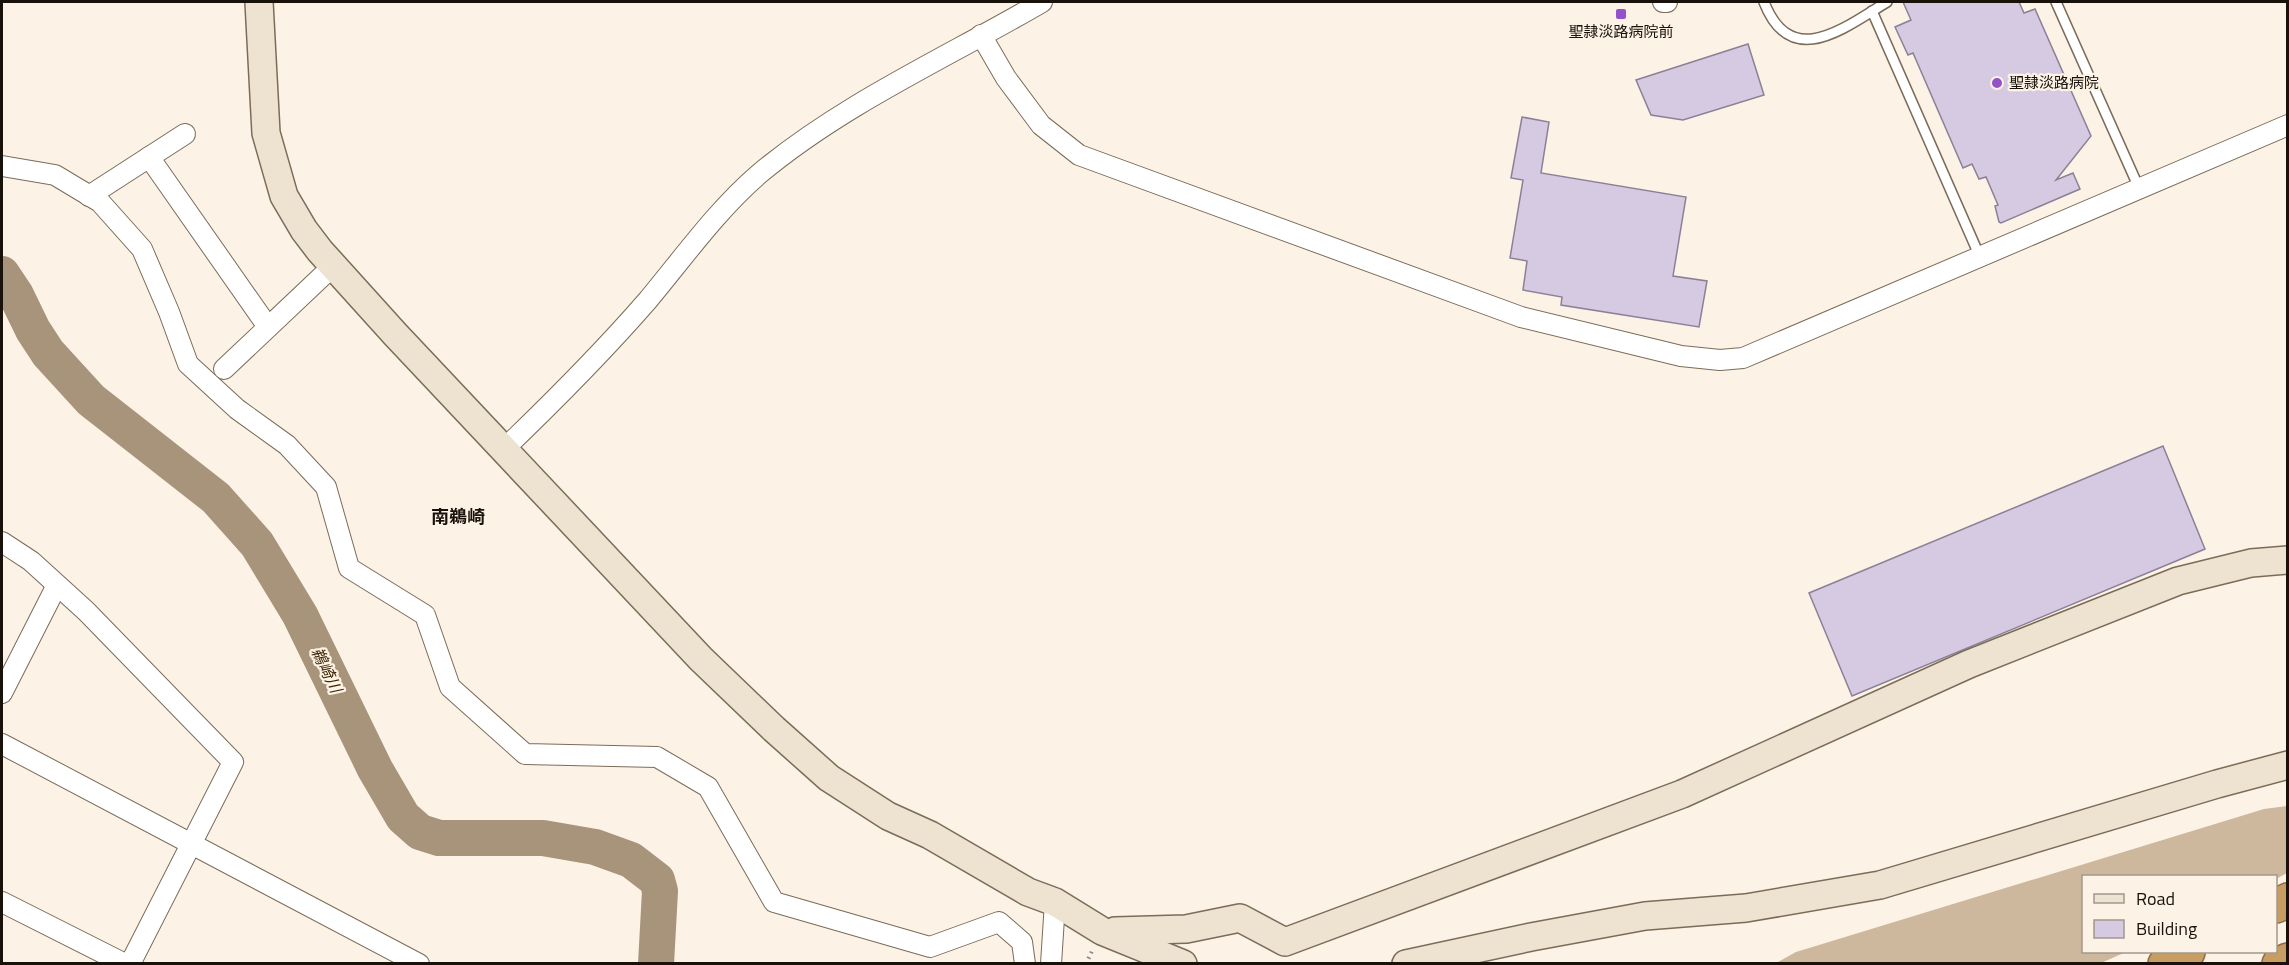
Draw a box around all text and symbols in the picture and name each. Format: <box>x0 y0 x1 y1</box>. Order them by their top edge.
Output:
marker: 聖隷淡路病院前 <box>1614 7 1628 21</box>
place label: 聖隷淡路病院前 <box>1568 20 1674 43</box>
place label: 聖隷淡路病院 <box>2009 71 2099 94</box>
marker: 聖隷淡路病院 <box>1990 76 2004 90</box>
district label: 南鵜崎 <box>431 503 485 530</box>
water label: 鵜崎川 <box>306 643 349 699</box>
legend <box>2082 875 2277 953</box>
text: Road <box>2136 885 2175 912</box>
text: Building <box>2136 915 2197 942</box>

